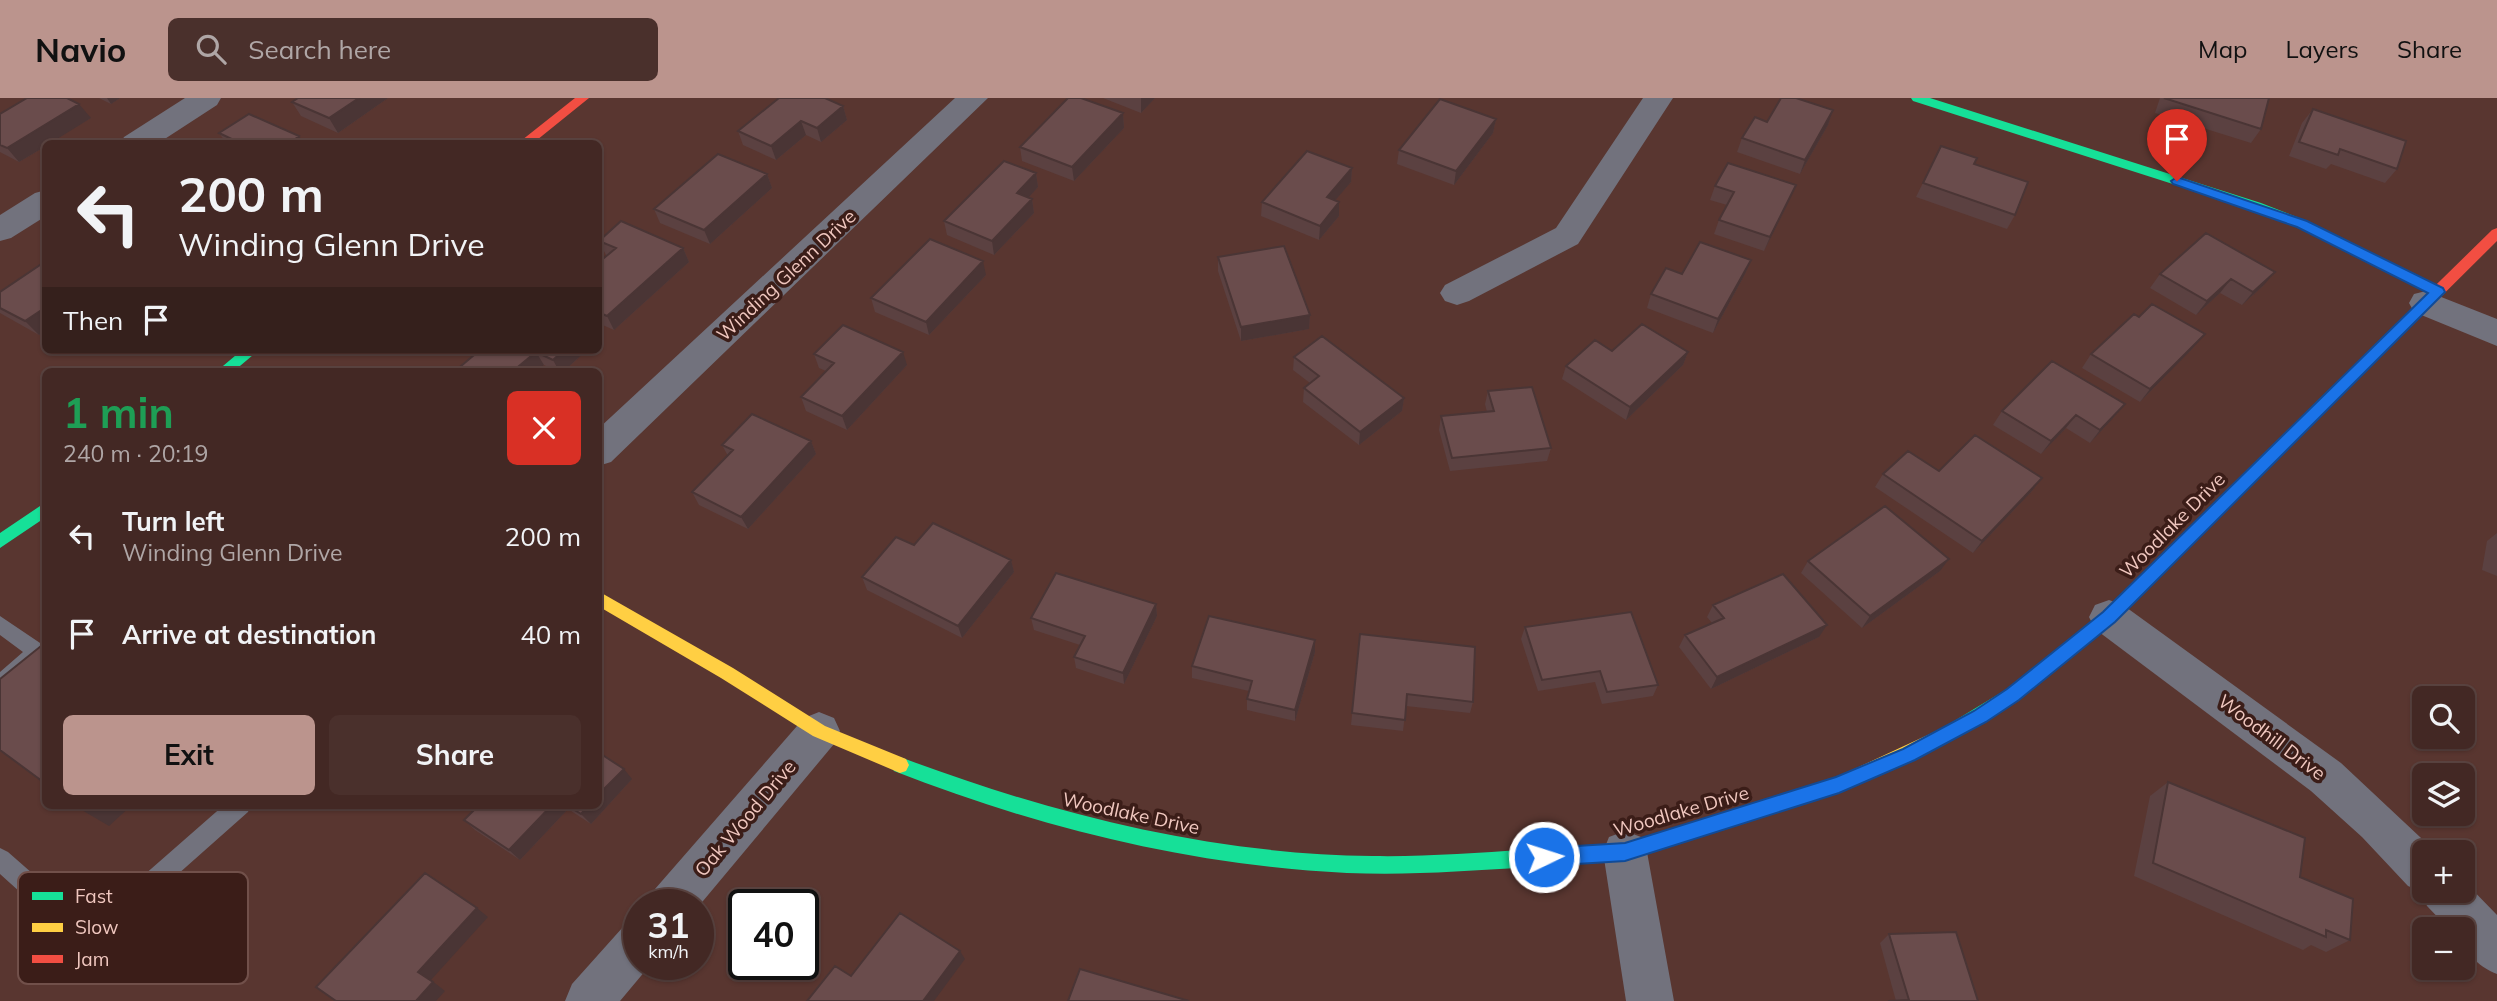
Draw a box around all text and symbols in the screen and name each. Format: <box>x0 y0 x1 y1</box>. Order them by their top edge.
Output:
search box <box>168 18 658 81</box>
text: Navio <box>35 29 126 70</box>
icon: search <box>192 30 230 68</box>
text: Search here <box>248 33 391 66</box>
text: Map <box>2198 34 2247 64</box>
text: Layers <box>2285 34 2359 64</box>
text: Share <box>2397 34 2462 64</box>
pin <box>2147 109 2207 181</box>
icon: arrive <box>2158 120 2196 158</box>
text: 200 m <box>178 163 324 224</box>
icon: left <box>63 168 154 259</box>
street label: Winding Glenn Drive <box>711 204 861 346</box>
text: Winding Glenn Drive <box>178 224 485 264</box>
icon: arrive <box>137 301 175 339</box>
text: Then <box>63 304 123 337</box>
text: 1 min <box>63 386 174 439</box>
button: close <box>507 391 581 465</box>
text: 240 m · 20:19 <box>63 439 208 468</box>
street label: Woodlake Drive <box>2114 467 2230 583</box>
text: Turn left <box>122 505 224 538</box>
icon: left <box>63 517 101 555</box>
text: 200 m <box>505 520 581 553</box>
text: Winding Glenn Drive <box>122 538 342 567</box>
icon: arrive <box>63 615 101 653</box>
text: Arrive at destination <box>122 618 377 651</box>
text: 40 m <box>520 618 581 651</box>
map controls <box>2412 686 2475 980</box>
button: search <box>2412 686 2475 749</box>
street label: Woodhill Drive <box>2213 689 2331 785</box>
button: Exit <box>63 715 315 795</box>
button: Share <box>329 715 581 795</box>
street label: Oak Wood Drive <box>689 755 801 881</box>
button: layers <box>2412 763 2475 826</box>
street label: Woodlake Drive <box>1611 780 1751 842</box>
street label: Woodlake Drive <box>1060 787 1202 839</box>
position arrow <box>1507 820 1581 894</box>
button: + <box>2412 840 2475 903</box>
legend <box>18 872 248 984</box>
text: Fast <box>75 884 113 908</box>
speed limit sign: 40 <box>728 889 819 980</box>
text: 31 <box>647 903 690 947</box>
text: Slow <box>75 915 119 939</box>
button: − <box>2412 917 2475 980</box>
text: km/h <box>648 940 689 963</box>
text: Jam <box>75 947 109 971</box>

